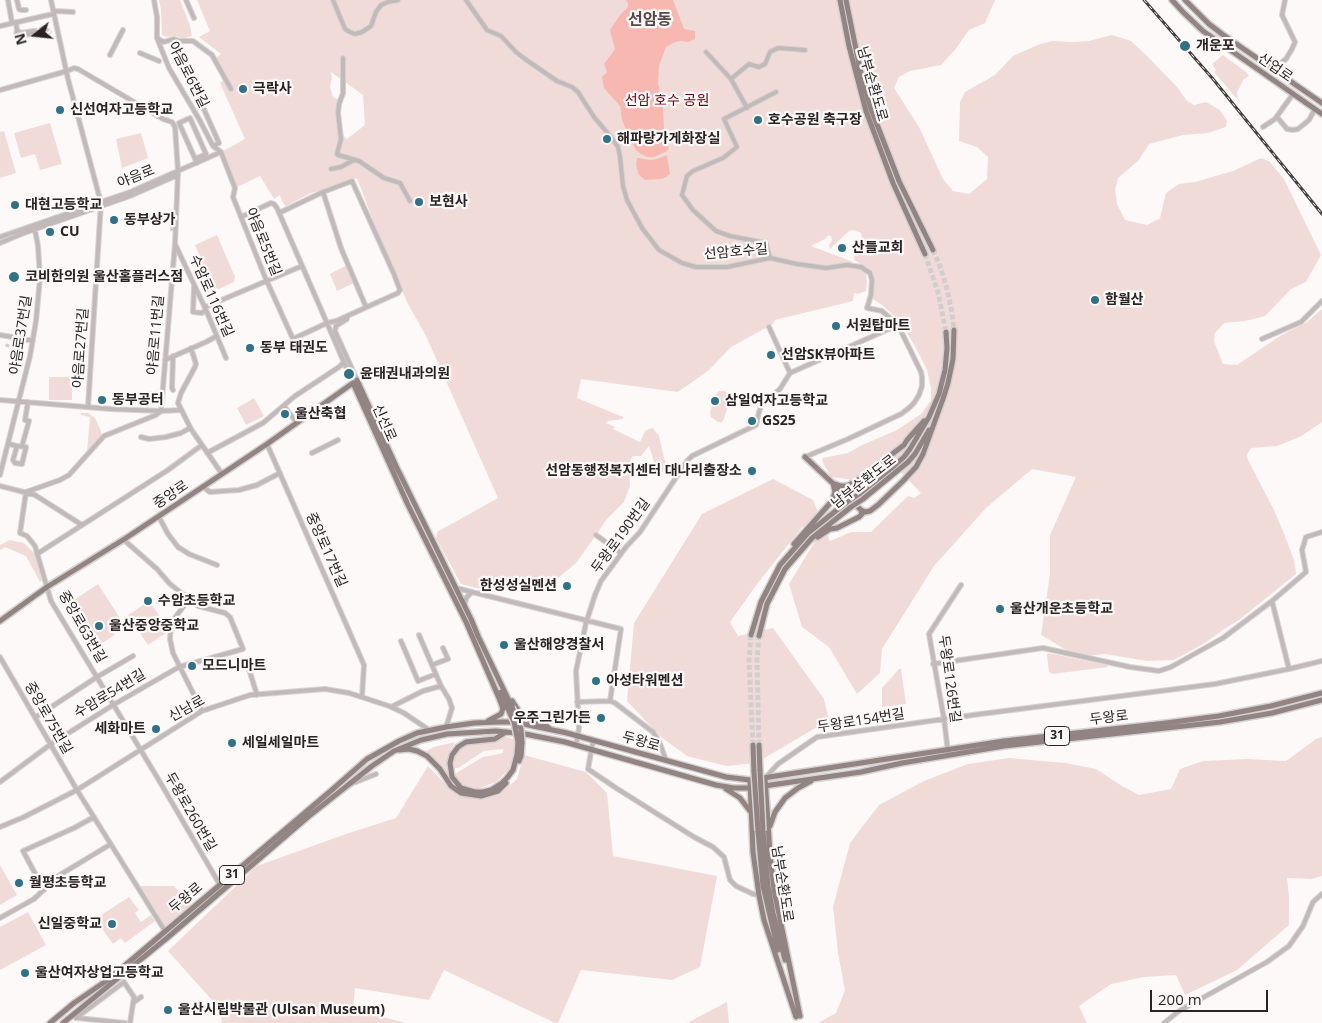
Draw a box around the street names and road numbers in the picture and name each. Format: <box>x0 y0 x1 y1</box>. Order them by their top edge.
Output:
street label: 야음로6번길 <box>164 39 212 111</box>
street label: 남부순환도로 <box>853 45 891 123</box>
street label: 산업로 <box>1254 50 1296 86</box>
street label: 야음로 <box>115 162 157 192</box>
street label: 야음로5번길 <box>242 205 284 279</box>
street label: 선암호수길 <box>703 241 769 263</box>
street label: 수암로116번길 <box>185 252 237 340</box>
street label: 야음로37번길 <box>6 294 36 376</box>
street label: 야음로11번길 <box>144 294 168 376</box>
street label: 야음로27번길 <box>70 307 92 389</box>
street label: 신선로 <box>368 402 400 444</box>
street label: 남부순환도로 <box>828 452 900 512</box>
street label: 중앙로 <box>150 477 192 513</box>
street label: 두왕로190번길 <box>588 495 654 577</box>
street label: 중앙로17번길 <box>302 510 350 590</box>
street label: 중앙로63번길 <box>55 588 109 666</box>
street label: 두왕로126번길 <box>935 634 963 724</box>
street label: 수암로54번길 <box>71 666 149 722</box>
street label: 중앙로75번길 <box>21 679 75 757</box>
street label: 신남로 <box>166 692 208 726</box>
street label: 두왕로154번길 <box>816 706 906 736</box>
street label: 두왕로 <box>1089 707 1129 729</box>
road number: 31 <box>1044 726 1070 746</box>
street label: 두왕로 <box>620 729 662 755</box>
street label: 두왕로260번길 <box>161 770 219 854</box>
street label: 남부순환도로 <box>768 845 796 923</box>
road number: 31 <box>220 866 244 884</box>
street label: 두왕로 <box>166 879 206 917</box>

